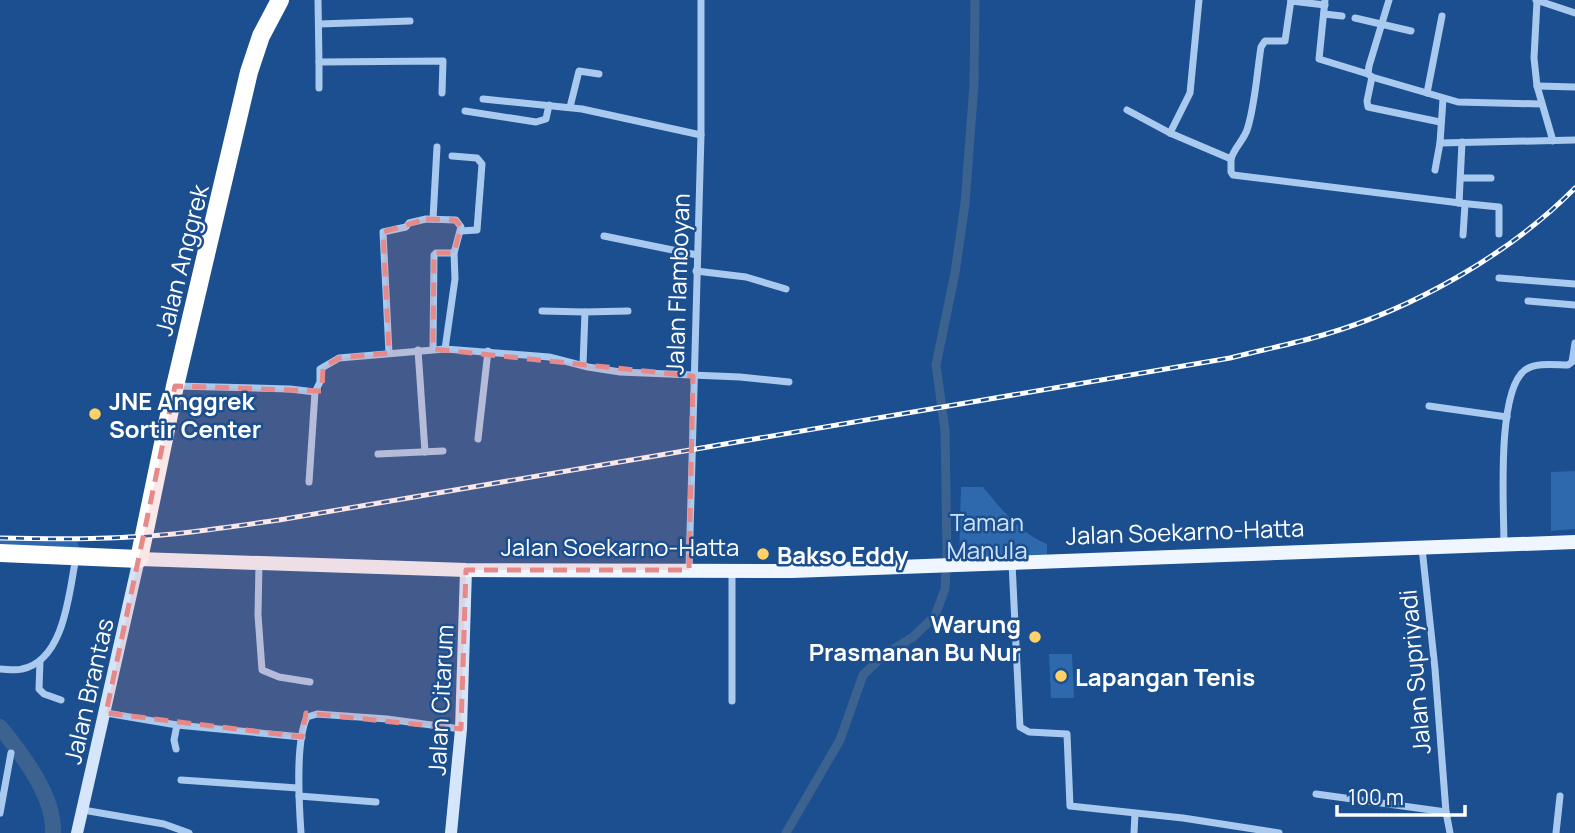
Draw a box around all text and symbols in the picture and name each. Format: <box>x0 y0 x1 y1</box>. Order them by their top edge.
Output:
street label: Jalan Anggrek <box>146 180 216 339</box>
street label: Jalan Flamboyan <box>657 193 697 375</box>
place label: JNE Anggrek Sortir Center <box>109 384 261 445</box>
marker: JNE Anggrek Sortir Center <box>87 406 103 422</box>
park label: Taman Manula <box>947 505 1027 566</box>
street label: Jalan Soekarno-Hatta <box>1065 510 1305 552</box>
street label: Jalan Soekarno-Hatta <box>501 530 739 563</box>
place label: Bakso Eddy <box>777 538 909 571</box>
marker: Bakso Eddy <box>755 546 771 562</box>
street label: Jalan Supriyadi <box>1390 588 1438 756</box>
place label: Warung Prasmanan Bu Nur <box>809 607 1021 668</box>
street label: Jalan Brantas <box>55 615 121 767</box>
street label: Jalan Citarum <box>420 624 460 776</box>
marker: Warung Prasmanan Bu Nur <box>1027 629 1043 645</box>
place label: Lapangan Tenis <box>1075 660 1255 693</box>
marker: Lapangan Tenis <box>1053 668 1069 684</box>
scale bar <box>1337 774 1465 818</box>
text: 100 m <box>1348 783 1404 811</box>

